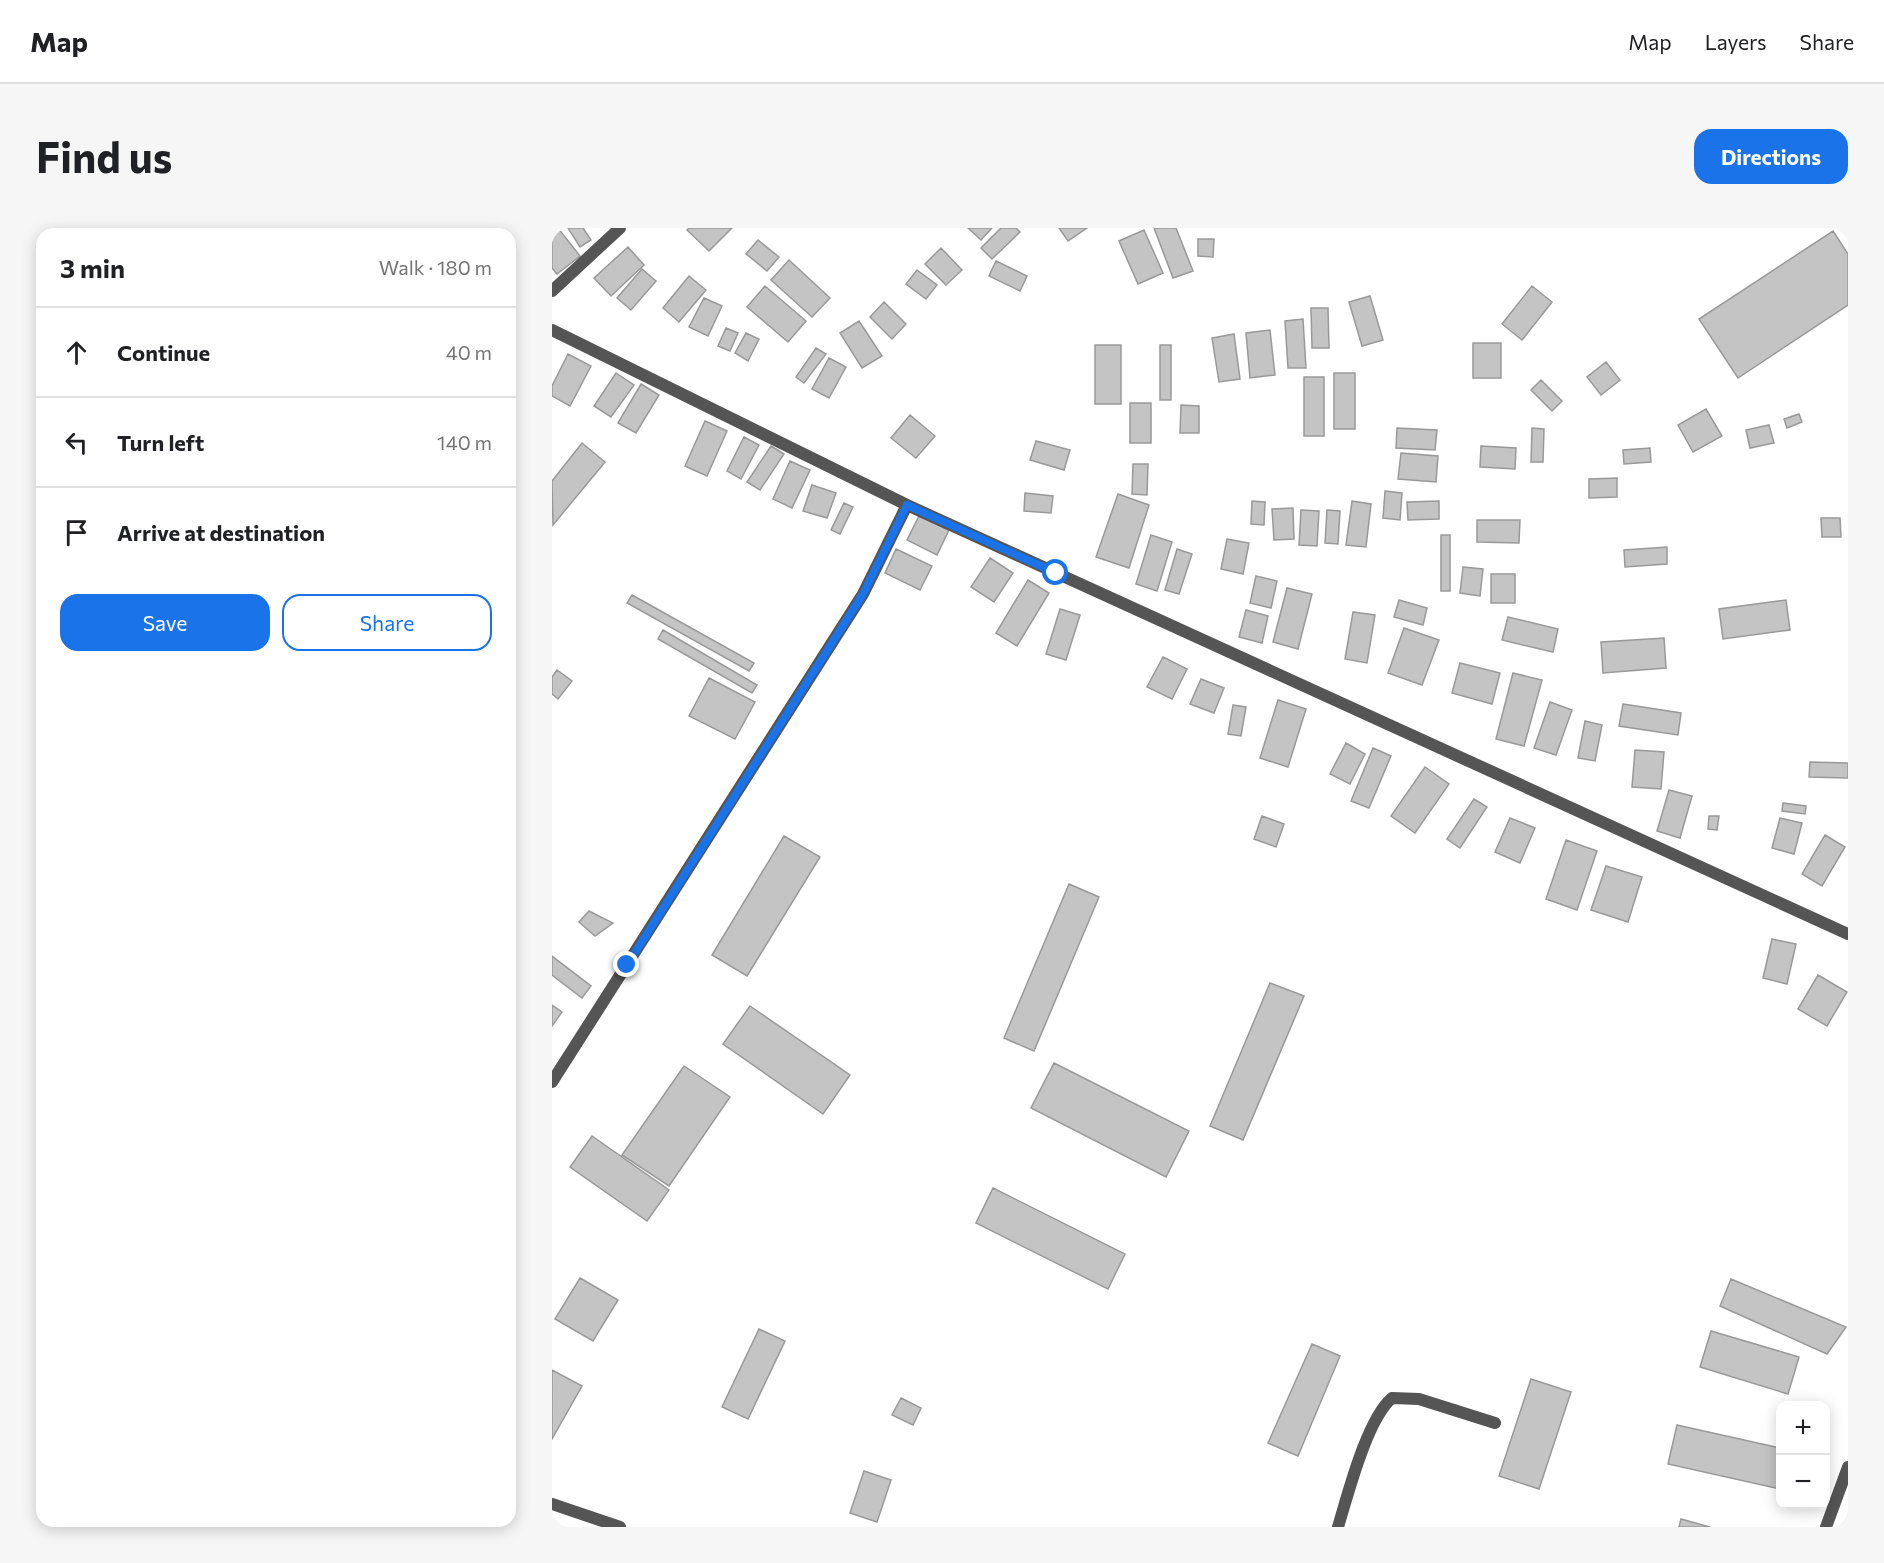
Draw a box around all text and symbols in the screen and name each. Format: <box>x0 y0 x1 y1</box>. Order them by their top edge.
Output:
text: Map <box>30 24 88 58</box>
text: Map <box>1628 29 1672 54</box>
text: Layers <box>1705 29 1767 54</box>
text: Share <box>1800 29 1854 54</box>
button: Directions <box>1694 129 1848 184</box>
text: Find us <box>36 130 172 182</box>
text: 3 min <box>60 252 125 283</box>
text: Walk · 180 m <box>379 255 492 279</box>
icon: ahead <box>60 336 93 369</box>
text: Continue <box>117 339 210 366</box>
text: 40 m <box>446 340 492 364</box>
icon: left <box>60 426 93 459</box>
text: Turn left <box>117 429 204 456</box>
text: 140 m <box>437 430 492 454</box>
icon: arrive <box>60 516 93 549</box>
text: Arrive at destination <box>117 519 325 546</box>
route start <box>1042 559 1068 585</box>
button: Save <box>60 594 270 651</box>
button: Share <box>282 594 492 651</box>
route end <box>613 951 639 977</box>
map controls <box>1776 1401 1830 1509</box>
button: + <box>1776 1401 1830 1455</box>
button: − <box>1776 1455 1830 1509</box>

